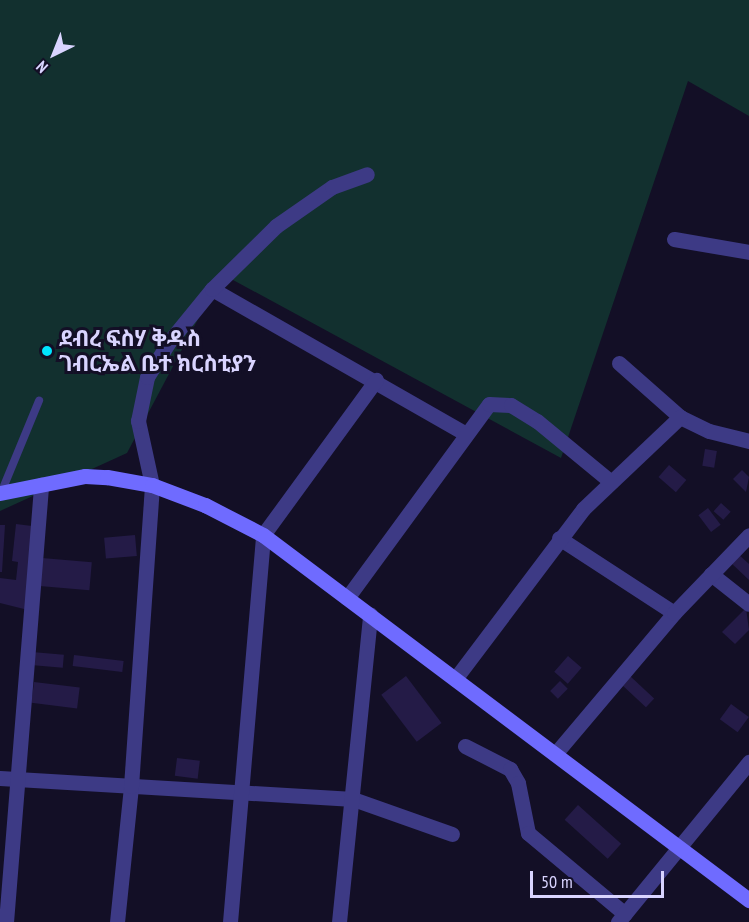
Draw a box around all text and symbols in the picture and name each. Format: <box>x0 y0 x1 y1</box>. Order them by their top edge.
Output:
north arrow <box>24 24 84 84</box>
text: N <box>32 57 52 77</box>
place label: ደብረ ፍስሃ ቅዱስ ገብርኤል ቤተ ክርስቲያን <box>59 325 256 376</box>
marker: ደብረ ፍስሃ ቅዱስ ገብርኤል ቤተ ክርስቲያን <box>40 344 54 358</box>
scale bar <box>533 859 666 897</box>
text: 50 m <box>541 870 573 893</box>

